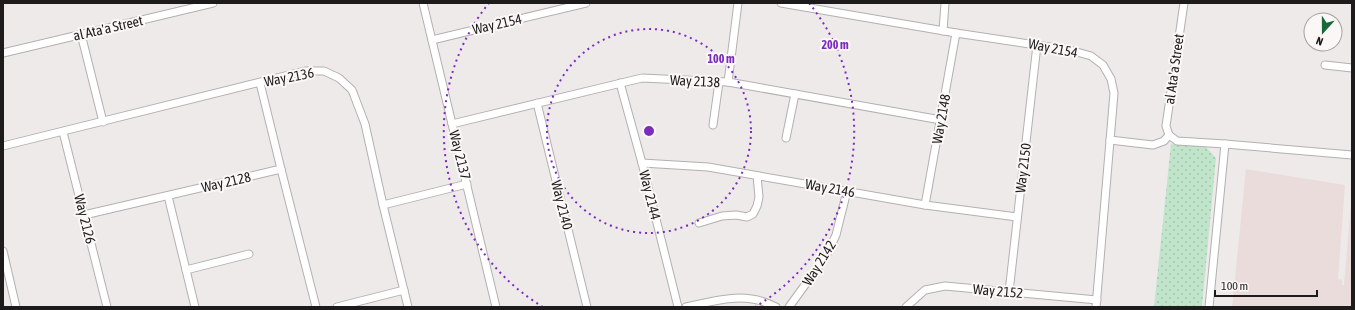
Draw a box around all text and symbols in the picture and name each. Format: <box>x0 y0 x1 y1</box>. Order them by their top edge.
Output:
street label: Way 2154 <box>471 10 524 37</box>
street label: al Ata'a Street <box>72 12 144 44</box>
north arrow <box>1303 12 1343 52</box>
street label: al Ata'a Street <box>1161 33 1187 105</box>
street label: Way 2154 <box>1027 35 1080 61</box>
text: N <box>1314 35 1325 48</box>
text: 200 m <box>821 38 849 52</box>
text: 100 m <box>707 52 735 66</box>
street label: Way 2136 <box>263 64 316 90</box>
street label: Way 2138 <box>669 72 721 90</box>
street label: Way 2148 <box>929 92 953 145</box>
centre of rings <box>642 124 656 138</box>
street label: Way 2137 <box>446 129 474 181</box>
street label: Way 2150 <box>1012 142 1034 194</box>
street label: Way 2128 <box>200 168 253 195</box>
street label: Way 2144 <box>636 169 664 222</box>
street label: Way 2146 <box>804 176 857 200</box>
street label: Way 2140 <box>548 179 576 232</box>
street label: Way 2126 <box>71 193 99 246</box>
street label: Way 2142 <box>799 237 839 289</box>
scale bar <box>1215 272 1317 298</box>
text: 100 m <box>1221 279 1248 293</box>
street label: Way 2152 <box>972 281 1024 301</box>

